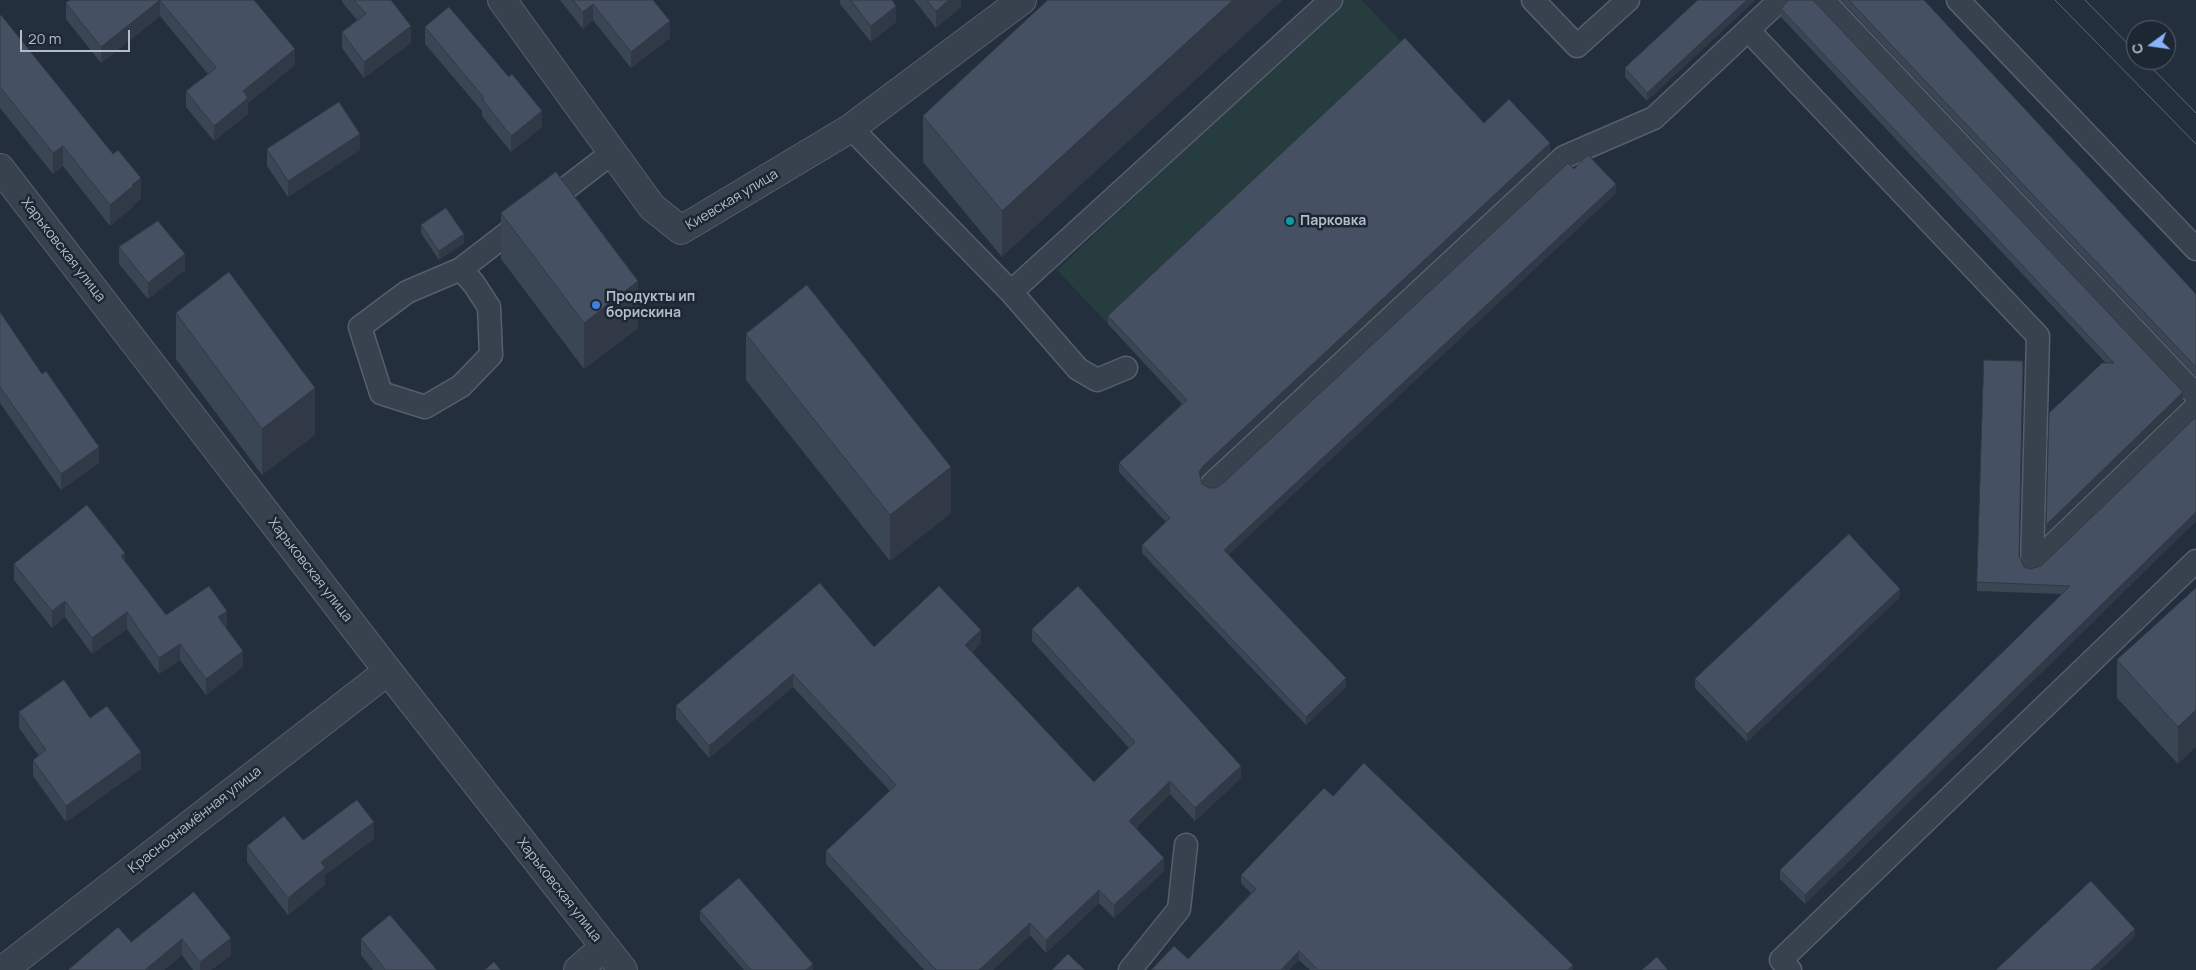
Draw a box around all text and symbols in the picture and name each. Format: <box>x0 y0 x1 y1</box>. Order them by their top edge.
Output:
scale bar <box>22 20 132 52</box>
north arrow <box>2126 20 2176 70</box>
text: 20 m <box>28 28 61 49</box>
text: С <box>2126 41 2147 56</box>
street label: Киевская улица <box>683 166 781 234</box>
street label: Харьковская улица <box>17 195 109 305</box>
place label: Парковка <box>1300 213 1366 229</box>
marker: Парковка <box>1284 215 1296 227</box>
place label: Продукты ип борискина <box>606 289 695 322</box>
marker: Продукты ип борискина <box>590 299 602 311</box>
street label: Харьковская улица <box>264 515 356 625</box>
street label: Краснознамённая улица <box>125 763 265 877</box>
street label: Харьковская улица <box>513 835 605 945</box>

